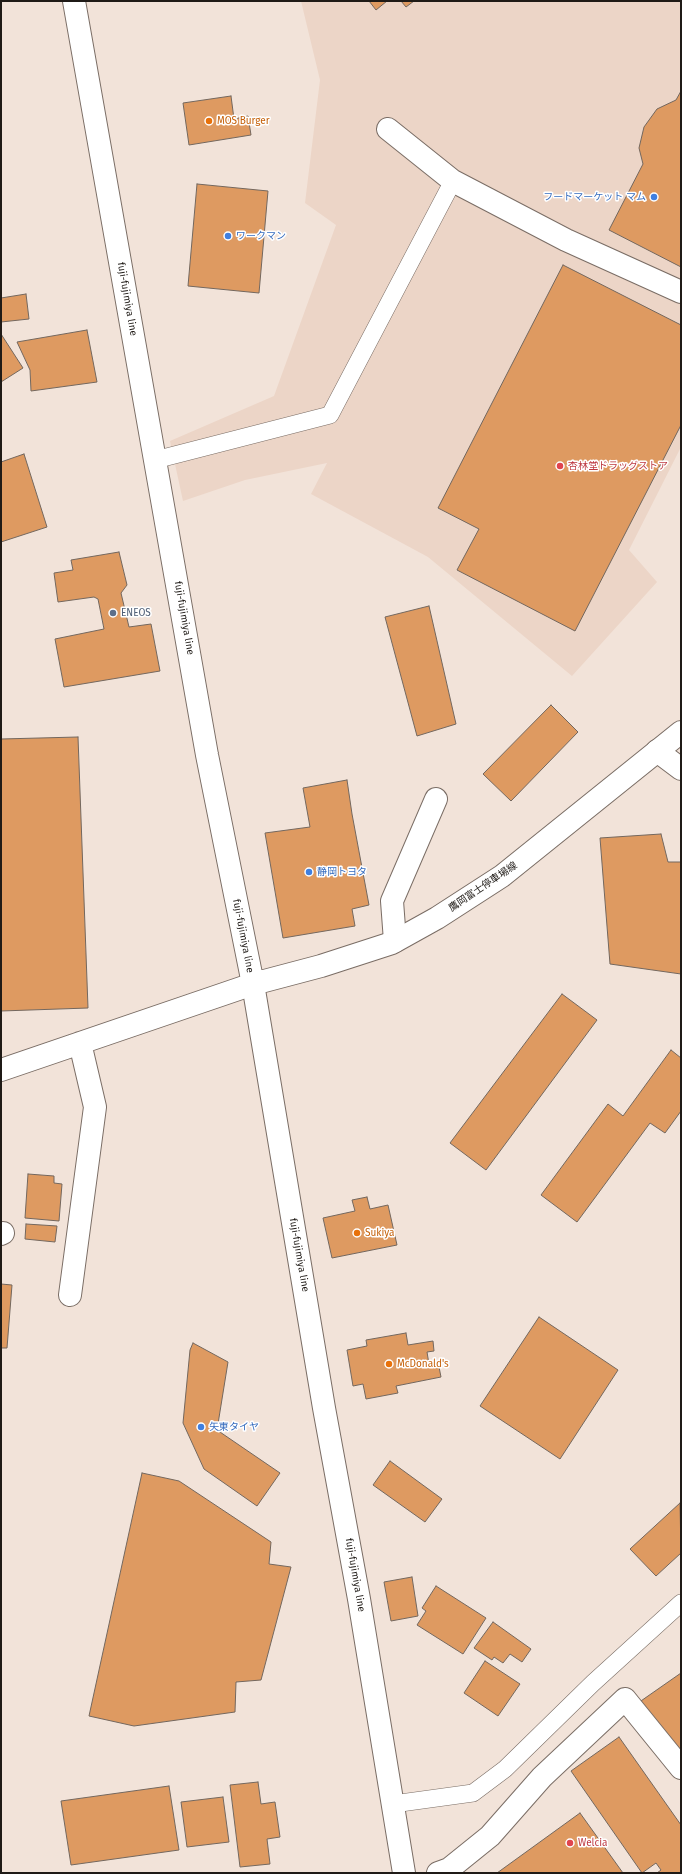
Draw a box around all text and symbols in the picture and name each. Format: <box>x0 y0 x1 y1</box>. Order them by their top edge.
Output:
place label: MOS Burger <box>217 115 270 127</box>
marker: MOS Burger <box>204 116 214 126</box>
place label: フードマーケット マム <box>543 191 646 203</box>
marker: フードマーケット マム <box>649 192 659 202</box>
place label: ワークマン <box>236 230 286 242</box>
marker: ワークマン <box>223 231 233 241</box>
street label: fuji-fujimiya line <box>115 261 139 337</box>
place label: 杏林堂ドラッグストア <box>568 460 668 472</box>
marker: 杏林堂ドラッグストア <box>555 461 565 471</box>
street label: fuji-fujimiya line <box>172 580 196 656</box>
place label: ENEOS <box>121 607 151 619</box>
marker: ENEOS <box>108 608 118 618</box>
street label: 鷹岡富士停車場線 <box>446 860 520 914</box>
place label: 静岡トヨタ <box>317 866 367 878</box>
marker: 静岡トヨタ <box>304 867 314 877</box>
street label: fuji-fujimiya line <box>230 898 256 974</box>
street label: fuji-fujimiya line <box>287 1217 311 1293</box>
place label: Sukiya <box>365 1227 394 1239</box>
marker: Sukiya <box>352 1228 362 1238</box>
place label: McDonald's <box>397 1358 449 1370</box>
marker: McDonald's <box>384 1359 394 1369</box>
place label: 矢東タイヤ <box>209 1421 259 1433</box>
marker: 矢東タイヤ <box>196 1422 206 1432</box>
street label: fuji-fujimiya line <box>343 1537 367 1613</box>
place label: Welcia <box>578 1837 608 1849</box>
marker: Welcia <box>565 1838 575 1848</box>

